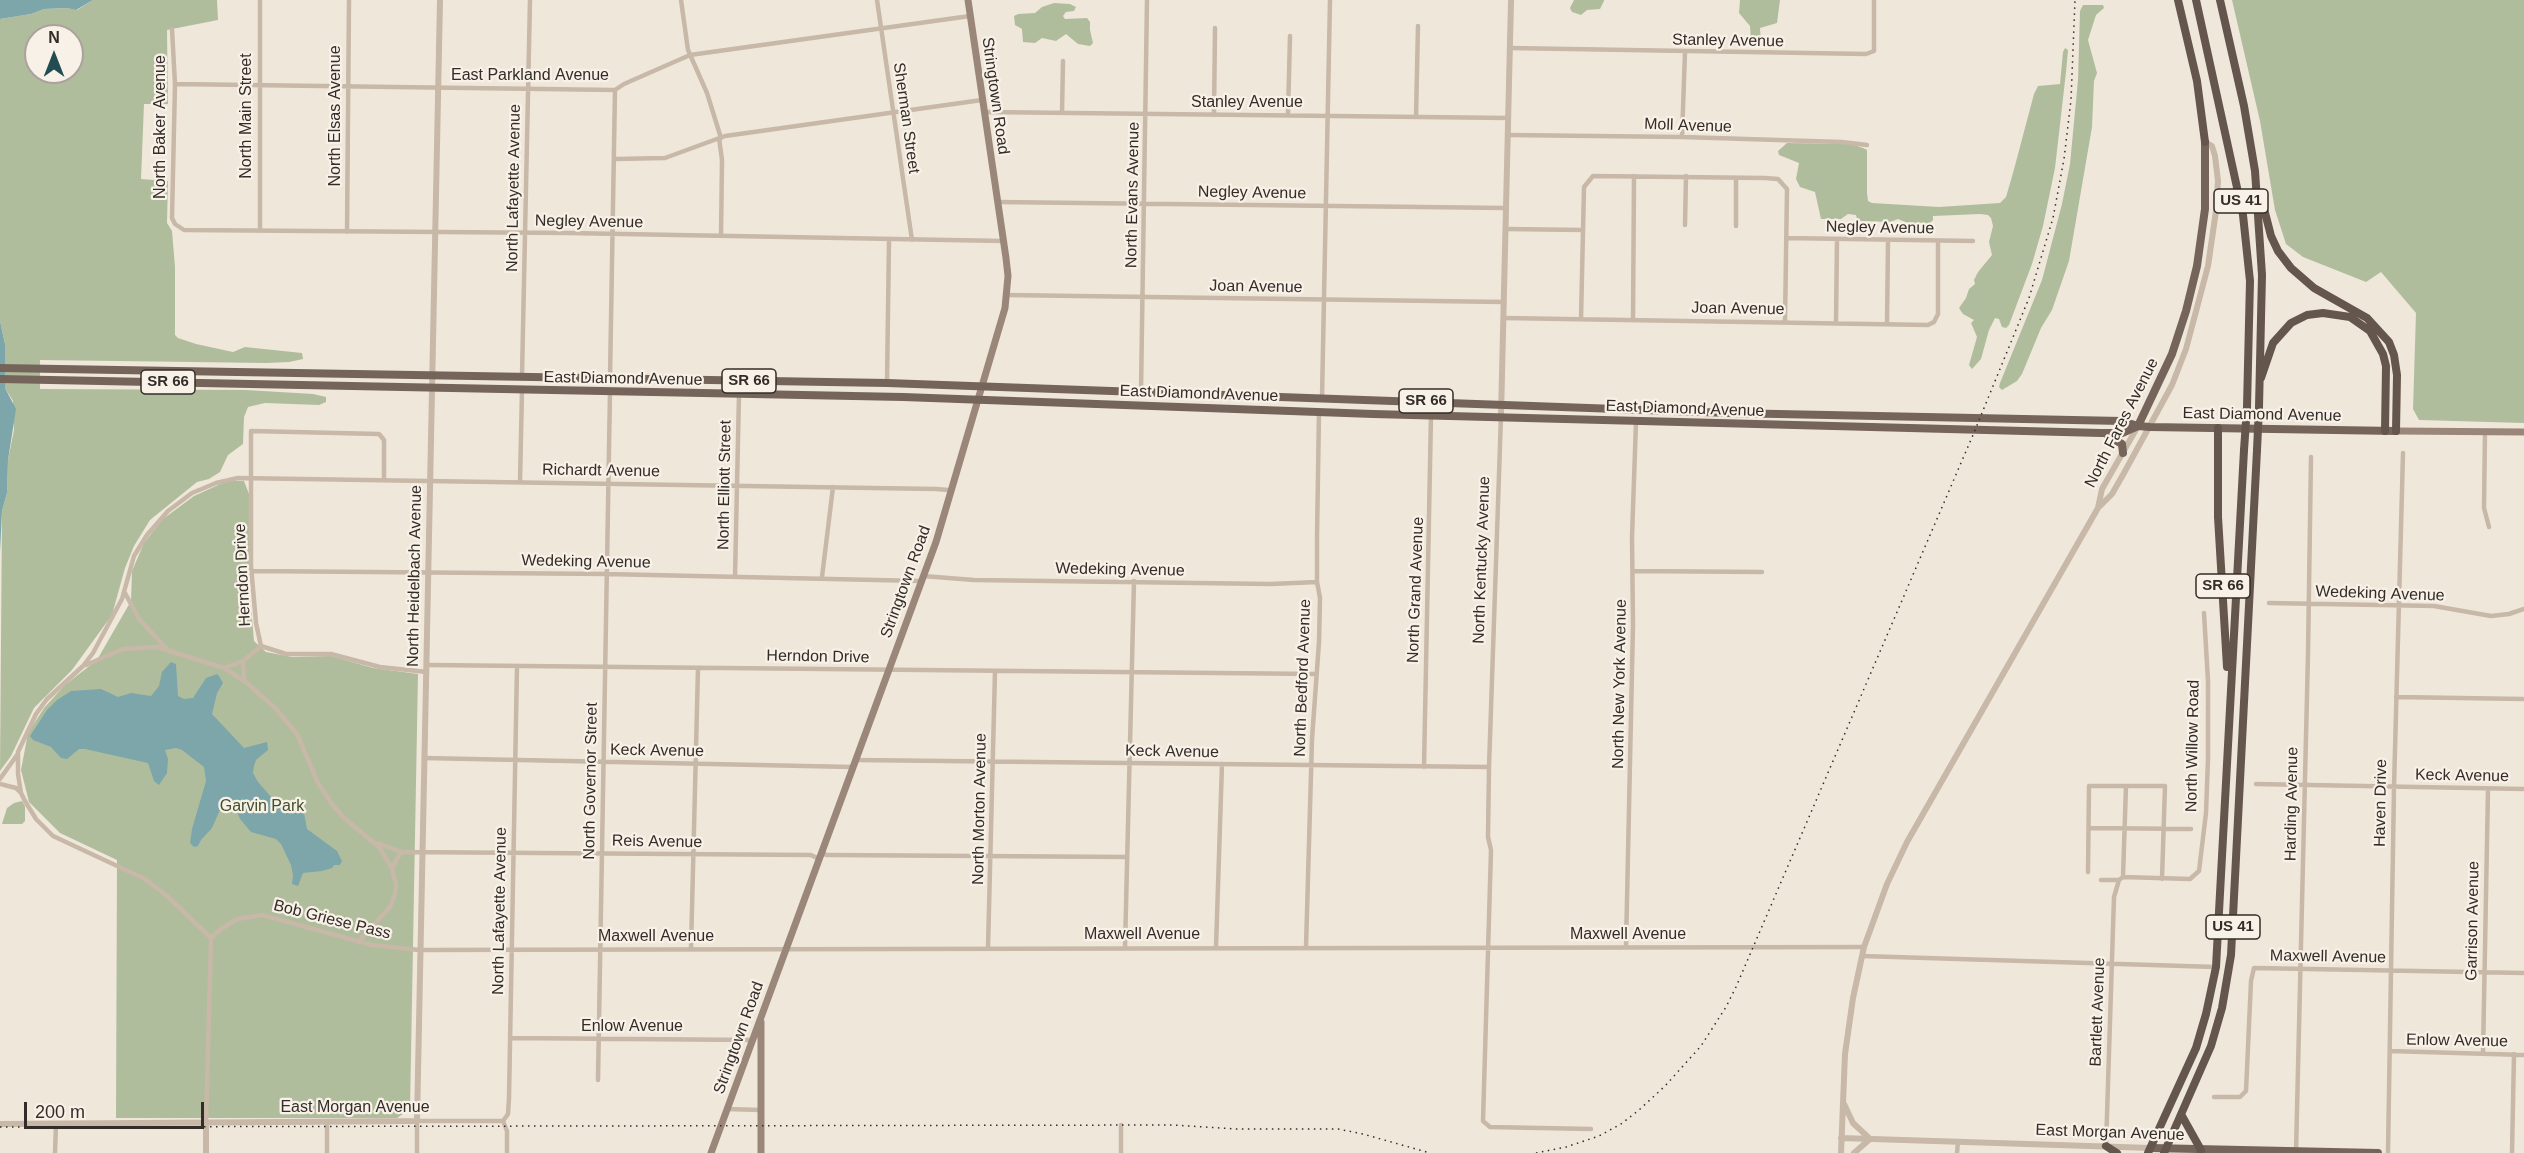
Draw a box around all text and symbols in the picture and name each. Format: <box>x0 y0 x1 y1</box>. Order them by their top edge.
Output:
north arrow <box>24 24 84 84</box>
text: N <box>48 29 60 46</box>
street label: Stanley Avenue <box>1672 30 1784 52</box>
street label: Stringtown Road <box>977 36 1013 156</box>
street label: North Elsas Avenue <box>326 45 346 187</box>
street label: North Main Street <box>237 53 257 179</box>
street label: North Baker Avenue <box>151 55 171 199</box>
street label: Sherman Street <box>889 61 923 175</box>
street label: East Parkland Avenue <box>451 66 609 86</box>
street label: Stanley Avenue <box>1191 93 1303 113</box>
street label: North Lafayette Avenue <box>503 104 525 272</box>
street label: Moll Avenue <box>1644 115 1732 137</box>
street label: North Evans Avenue <box>1122 122 1144 268</box>
street label: Negley Avenue <box>1198 182 1306 204</box>
road number: US 41 <box>2214 189 2268 213</box>
street label: Negley Avenue <box>535 211 643 233</box>
street label: Negley Avenue <box>1826 217 1934 239</box>
street label: Joan Avenue <box>1209 277 1303 297</box>
street label: Joan Avenue <box>1691 299 1785 319</box>
street label: North Fares Avenue <box>2081 355 2163 491</box>
street label: East Diamond Avenue <box>543 368 703 390</box>
road number: SR 66 <box>722 369 776 393</box>
road number: SR 66 <box>141 370 195 394</box>
street label: East Diamond Avenue <box>1119 382 1279 406</box>
road number: SR 66 <box>1399 389 1453 413</box>
street label: East Diamond Avenue <box>1605 397 1765 421</box>
street label: East Diamond Avenue <box>2182 404 2342 426</box>
street label: North Elliott Street <box>714 420 736 550</box>
street label: Richardt Avenue <box>542 460 660 482</box>
street label: North Kentucky Avenue <box>1469 476 1495 644</box>
street label: North Heidelbach Avenue <box>404 485 426 667</box>
street label: North Grand Avenue <box>1404 516 1428 664</box>
street label: Herndon Drive <box>231 523 255 627</box>
street label: Stringtown Road <box>877 523 935 641</box>
street label: Wedeking Avenue <box>521 551 651 573</box>
street label: Wedeking Avenue <box>1055 559 1185 581</box>
road number: SR 66 <box>2196 574 2250 598</box>
street label: Wedeking Avenue <box>2315 582 2445 606</box>
street label: North Bedford Avenue <box>1291 599 1315 757</box>
street label: North New York Avenue <box>1609 599 1631 769</box>
street label: Herndon Drive <box>766 647 870 667</box>
street label: North Willow Road <box>2182 680 2204 812</box>
street label: North Governor Street <box>580 702 602 860</box>
street label: North Morton Avenue <box>969 733 991 885</box>
street label: Keck Avenue <box>610 741 704 761</box>
street label: Keck Avenue <box>1125 742 1219 762</box>
street label: Harding Avenue <box>2281 747 2303 861</box>
street label: Haven Drive <box>2371 759 2391 847</box>
street label: Keck Avenue <box>2415 766 2509 786</box>
park label: Garvin Park <box>220 797 304 817</box>
street label: North Lafayette Avenue <box>489 827 511 995</box>
street label: Reis Avenue <box>612 832 702 852</box>
street label: Garrison Avenue <box>2462 861 2484 981</box>
street label: Bob Griese Pass <box>271 896 393 944</box>
road number: US 41 <box>2206 915 2260 939</box>
street label: Maxwell Avenue <box>1084 925 1200 945</box>
street label: Maxwell Avenue <box>1570 925 1686 945</box>
street label: Maxwell Avenue <box>598 927 714 947</box>
street label: Maxwell Avenue <box>2270 946 2386 968</box>
street label: Bartlett Avenue <box>2087 957 2109 1067</box>
street label: Stringtown Road <box>710 979 768 1097</box>
street label: Enlow Avenue <box>581 1017 683 1037</box>
street label: Enlow Avenue <box>2406 1031 2508 1051</box>
scale bar <box>27 1090 207 1128</box>
street label: East Morgan Avenue <box>280 1098 430 1118</box>
text: 200 m <box>35 1102 85 1122</box>
street label: East Morgan Avenue <box>2035 1121 2185 1145</box>

